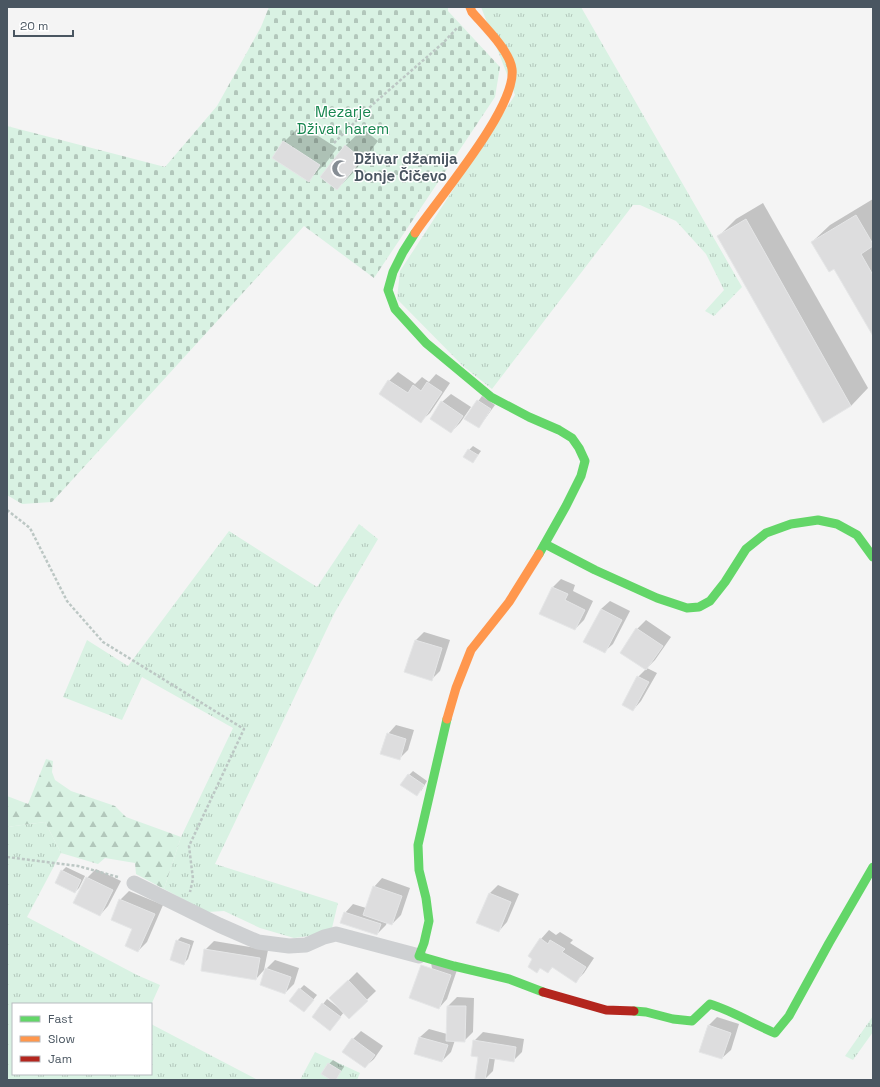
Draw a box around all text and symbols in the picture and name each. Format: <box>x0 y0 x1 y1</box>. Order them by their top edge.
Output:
scale bar <box>14 12 73 38</box>
text: 20 m <box>20 18 48 34</box>
park label: Mezarje Dživar harem <box>297 102 389 138</box>
place label: Dživar džamija Donje Čičevo <box>354 149 458 185</box>
mosque icon: Dživar džamija Donje Čičevo <box>331 158 351 178</box>
legend <box>12 1003 152 1075</box>
text: Fast <box>48 1011 73 1027</box>
text: Slow <box>48 1031 75 1047</box>
text: Jam <box>48 1051 72 1067</box>

